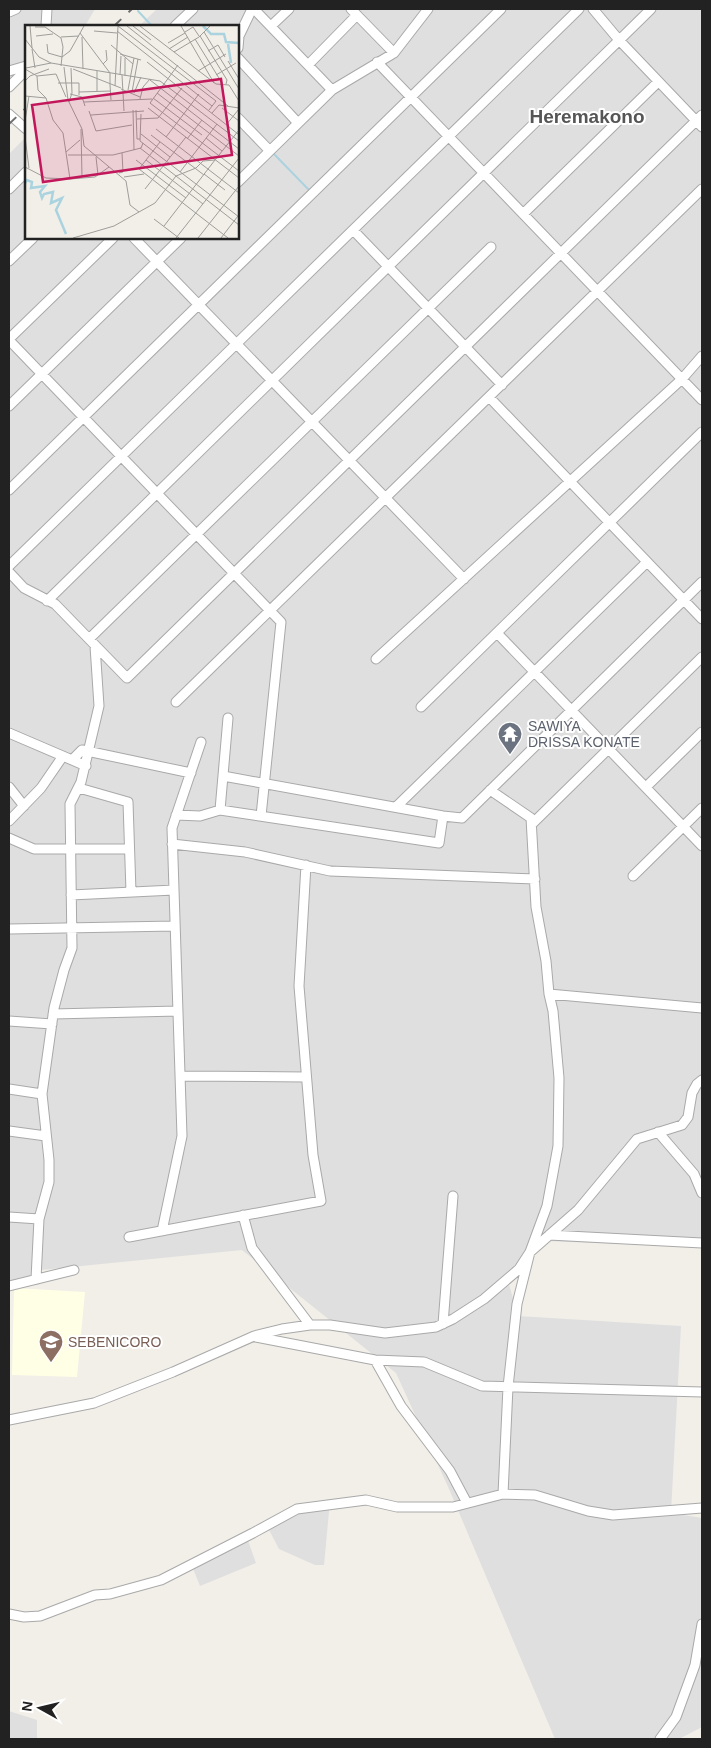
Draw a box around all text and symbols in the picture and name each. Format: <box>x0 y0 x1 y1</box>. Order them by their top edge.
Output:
inset map <box>25 25 239 239</box>
district label: Heremakono <box>529 106 645 127</box>
place label: SAWIYA DRISSA KONATE <box>528 718 640 750</box>
temple icon: SAWIYA DRISSA KONATE <box>497 721 523 755</box>
school or university icon: SEBENICORO <box>38 1329 64 1363</box>
place label: SEBENICORO <box>68 1334 161 1350</box>
north arrow <box>15 1683 65 1733</box>
text: N <box>18 1700 36 1712</box>

